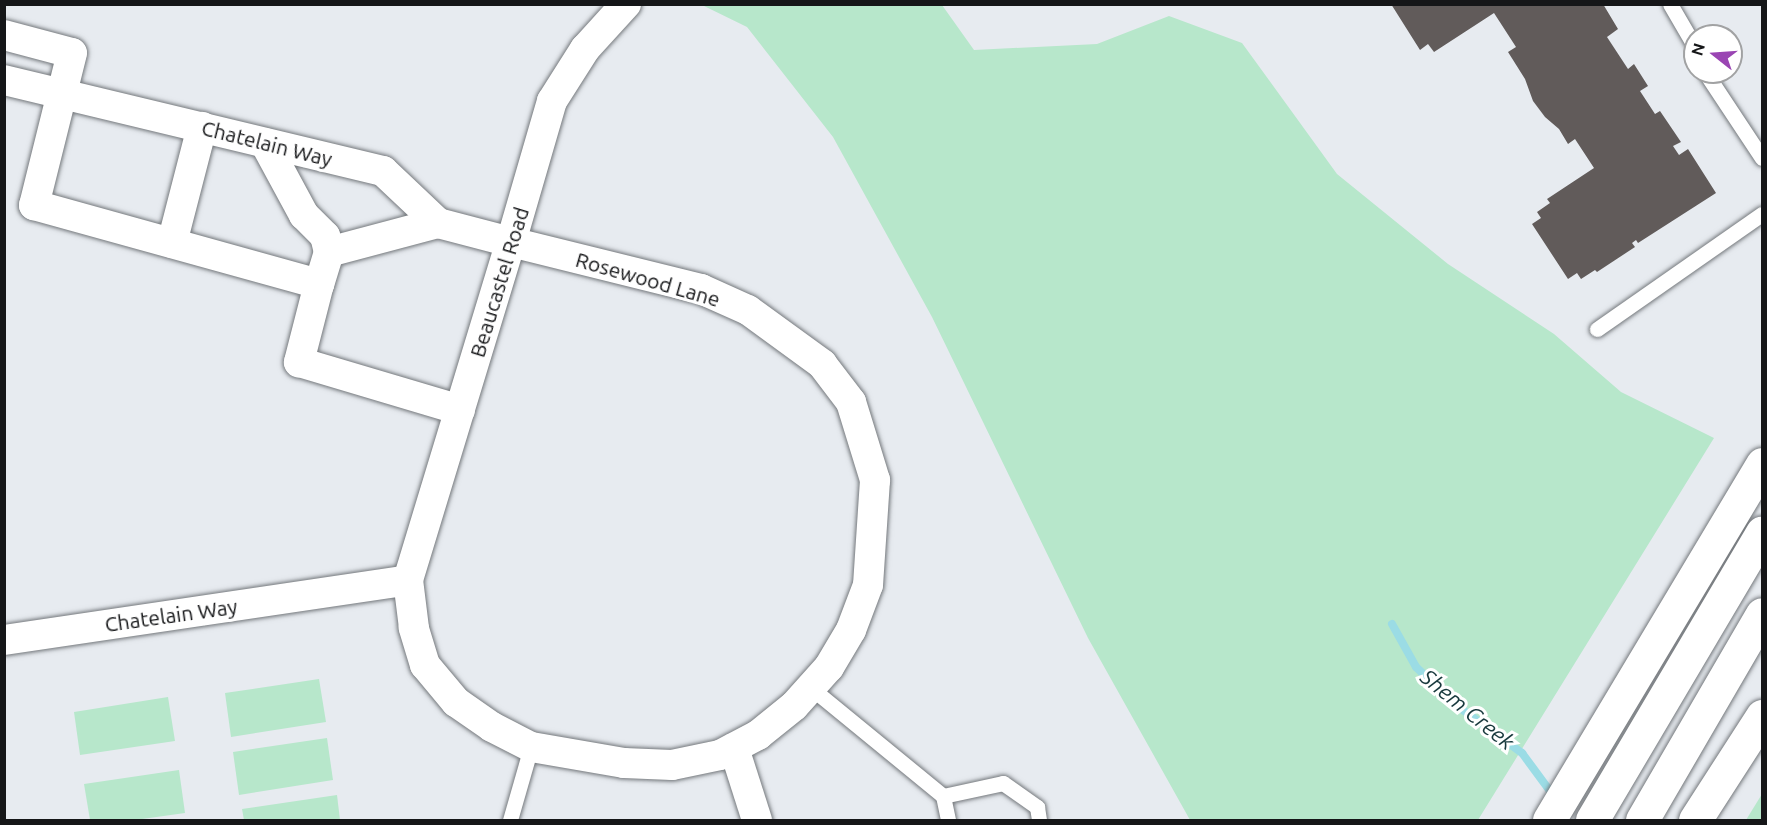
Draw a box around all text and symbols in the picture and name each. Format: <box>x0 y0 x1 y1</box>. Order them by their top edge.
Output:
north arrow <box>1683 24 1743 84</box>
text: N <box>1687 41 1708 58</box>
street label: Chatelain Way <box>199 115 335 171</box>
street label: Beaucastel Road <box>464 204 534 360</box>
street label: Rosewood Lane <box>573 246 723 312</box>
street label: Chatelain Way <box>103 593 239 637</box>
water label: Shem Creek <box>1416 663 1520 755</box>

